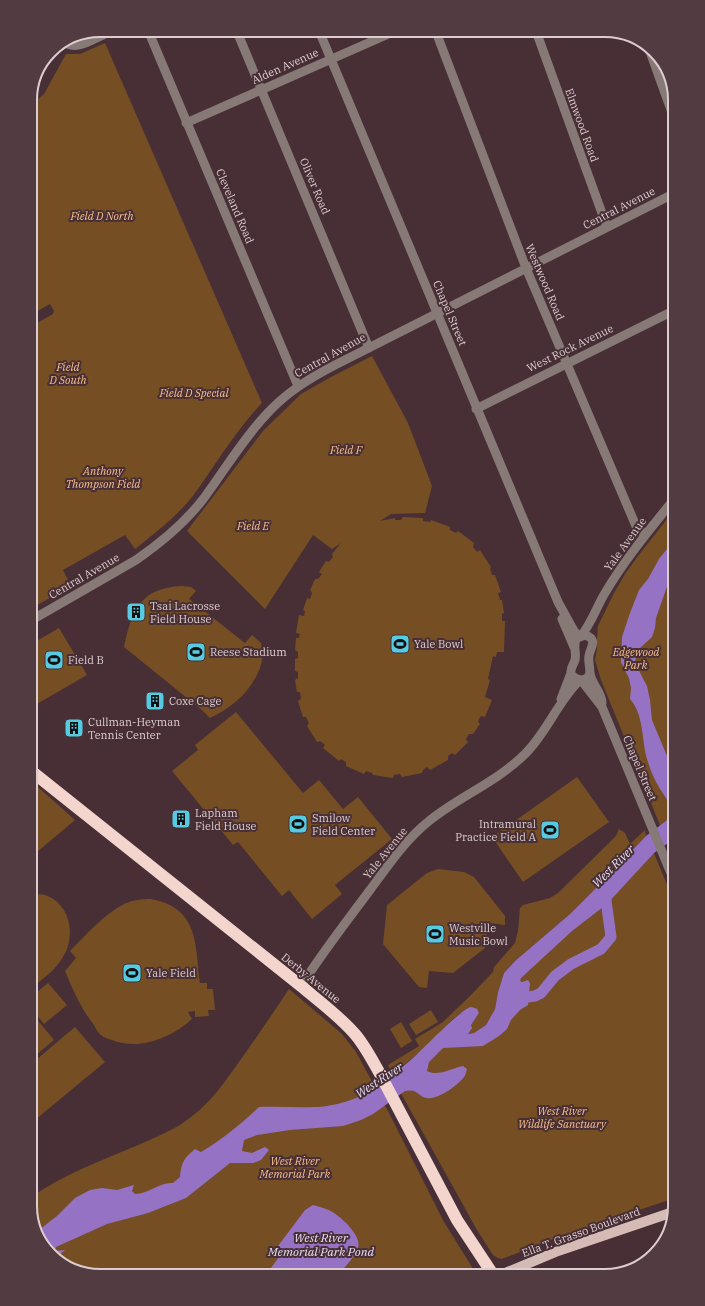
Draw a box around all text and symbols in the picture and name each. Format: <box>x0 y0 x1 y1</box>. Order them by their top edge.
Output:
street label: Alden Avenue <box>249 45 321 87</box>
street label: Elmwood Road <box>562 86 602 164</box>
street label: Oliver Road <box>297 156 333 217</box>
street label: Cleveland Road <box>213 167 257 246</box>
street label: Central Avenue <box>581 184 658 232</box>
park label: Field D North <box>69 209 134 223</box>
street label: Westwood Road <box>523 242 568 323</box>
street label: Chapel Street <box>430 278 470 348</box>
street label: West Rock Avenue <box>524 321 616 375</box>
street label: Central Avenue <box>292 330 368 380</box>
park label: Field D South <box>48 360 87 387</box>
park label: Field D Special <box>158 386 229 400</box>
park label: Field F <box>329 443 364 457</box>
park label: Anthony Thompson Field <box>66 464 141 491</box>
street label: Yale Avenue <box>601 514 649 573</box>
park label: Field E <box>236 519 271 533</box>
street label: Central Avenue <box>46 550 122 602</box>
place label: Tsai Lacrosse Field House <box>150 599 220 626</box>
building icon: Tsai Lacrosse Field House <box>125 601 147 623</box>
sports icon: Yale Bowl <box>389 633 411 655</box>
place label: Yale Bowl <box>414 637 463 651</box>
sports icon: Reese Stadium <box>185 641 207 663</box>
place label: Reese Stadium <box>210 645 287 659</box>
park label: Edgewood Park <box>612 645 660 672</box>
sports icon: Field B <box>43 649 65 671</box>
place label: Field B <box>68 653 104 667</box>
building icon: Coxe Cage <box>144 690 166 712</box>
place label: Coxe Cage <box>169 694 221 708</box>
place label: Cullman-Heyman Tennis Center <box>88 715 180 742</box>
building icon: Cullman-Heyman Tennis Center <box>63 717 85 739</box>
street label: Chapel Street <box>620 733 660 803</box>
place label: Lapham Field House <box>195 806 257 833</box>
building icon: Lapham Field House <box>170 808 192 830</box>
place label: Smilow Field Center <box>312 811 375 838</box>
sports icon: Smilow Field Center <box>287 813 309 835</box>
place label: Intramural Practice Field A <box>455 817 536 844</box>
sports icon: Intramural Practice Field A <box>539 819 561 841</box>
street label: Yale Avenue <box>360 824 410 882</box>
water label: West River <box>589 841 638 890</box>
place label: Westville Music Bowl <box>449 921 508 948</box>
sports icon: Westville Music Bowl <box>424 923 446 945</box>
street label: Derby Avenue <box>279 950 344 1006</box>
sports icon: Yale Field <box>121 962 143 984</box>
place label: Yale Field <box>146 966 196 980</box>
water label: West River <box>352 1059 406 1101</box>
park label: West River Wildlife Sanctuary <box>518 1104 607 1131</box>
park label: West River Memorial Park <box>259 1154 331 1181</box>
street label: Ella T. Grasso Boulevard <box>520 1204 642 1260</box>
water label: West River Memorial Park Pond <box>267 1230 374 1259</box>

